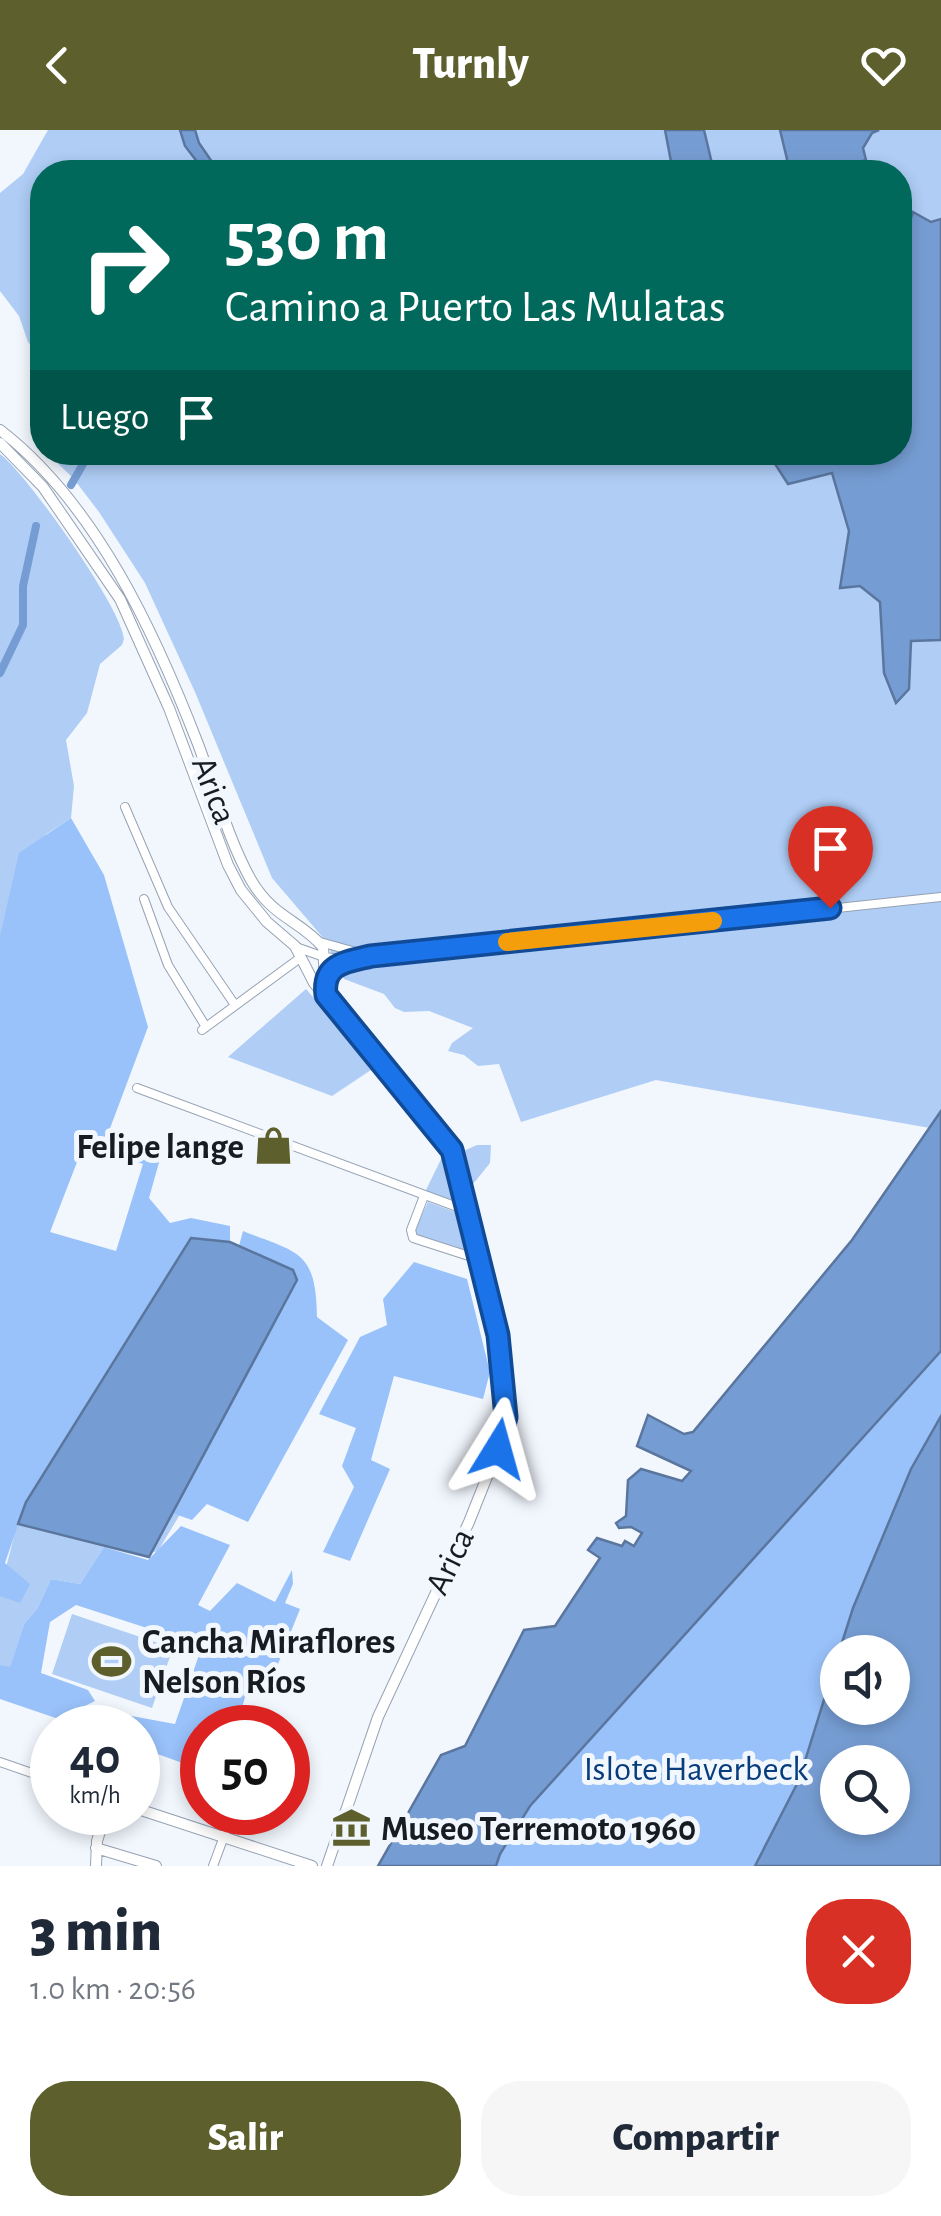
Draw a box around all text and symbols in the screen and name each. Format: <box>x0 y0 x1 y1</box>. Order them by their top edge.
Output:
icon: back <box>30 38 85 93</box>
icon: heart <box>856 38 911 93</box>
text: Turnly <box>412 42 529 87</box>
icon: right <box>60 200 190 330</box>
text: 530 m <box>225 203 389 273</box>
text: Camino a Puerto Las Mulatas <box>225 285 726 330</box>
icon: arrive <box>169 390 224 445</box>
text: Luego <box>60 399 149 437</box>
street label: Arica <box>185 752 242 829</box>
pin <box>788 806 873 909</box>
icon: arrive <box>803 821 858 876</box>
shop icon: Felipe lange <box>253 1125 295 1167</box>
place label: Felipe lange <box>76 1130 244 1165</box>
position arrow <box>446 1397 550 1501</box>
street label: Arica <box>420 1523 481 1600</box>
place label: Cancha Miraflores Nelson Ríos <box>142 1625 395 1700</box>
map controls <box>820 1635 910 1835</box>
button: sound <box>820 1635 910 1725</box>
sports icon: Cancha Miraflores Nelson Ríos <box>91 1640 133 1682</box>
speed limit sign: 50 <box>180 1705 310 1835</box>
text: 40 <box>69 1733 121 1783</box>
button: search <box>820 1745 910 1835</box>
park label: Islote Haverbeck <box>584 1752 808 1787</box>
text: km/h <box>69 1783 121 1808</box>
museum icon: Museo Terremoto 1960 <box>330 1807 372 1849</box>
place label: Museo Terremoto 1960 <box>381 1812 696 1847</box>
button: close <box>806 1899 911 2004</box>
text: 3 min <box>30 1902 162 1962</box>
text: 1.0 km · 20:56 <box>30 1973 196 2005</box>
button: Salir <box>30 2081 461 2196</box>
button: Compartir <box>481 2081 911 2196</box>

